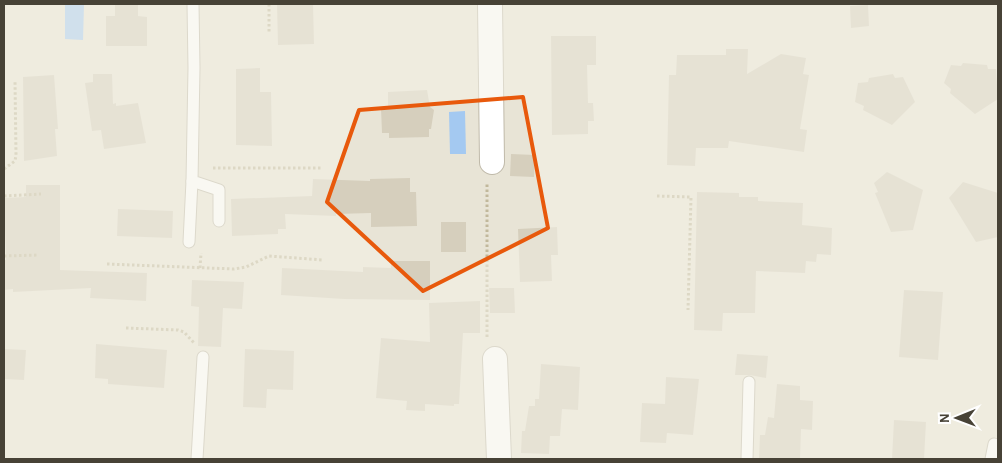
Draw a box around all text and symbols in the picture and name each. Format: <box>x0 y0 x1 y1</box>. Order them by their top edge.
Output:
north arrow <box>932 393 982 443</box>
text: N <box>938 413 952 423</box>

